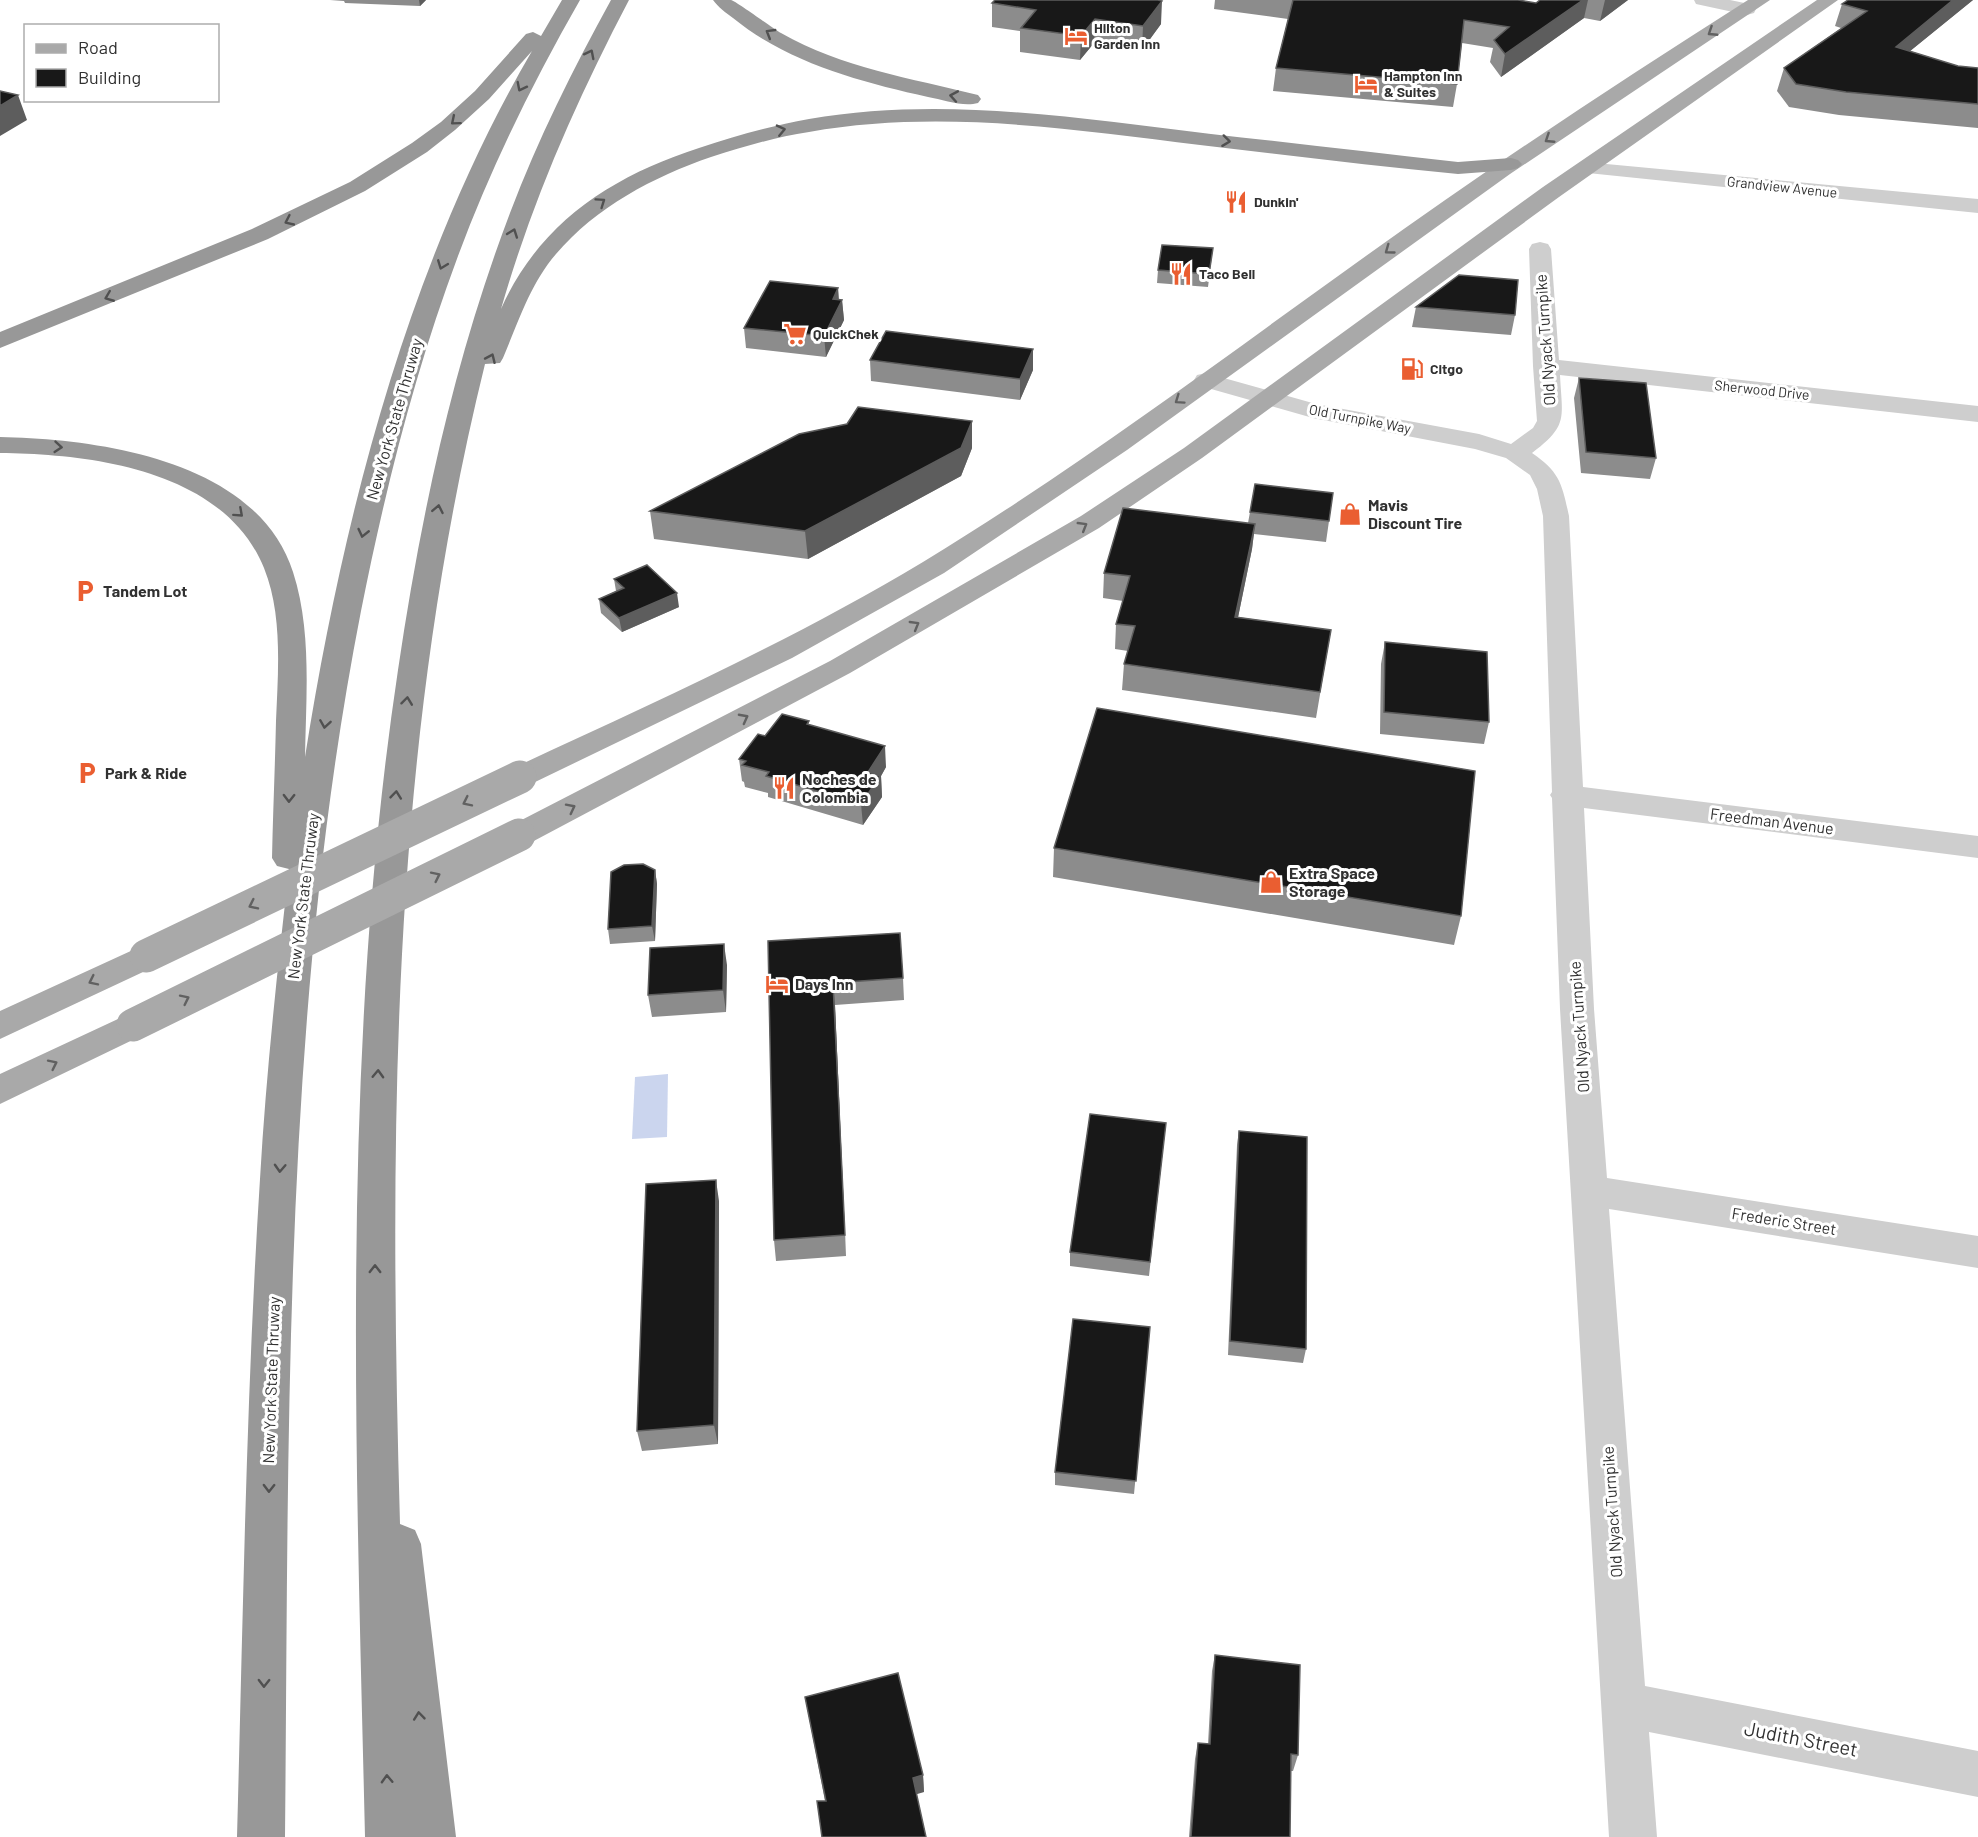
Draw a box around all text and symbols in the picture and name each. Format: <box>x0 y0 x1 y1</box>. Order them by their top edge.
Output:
place label: Hilton Garden Inn <box>1094 19 1160 52</box>
hotel icon: Hilton Garden Inn <box>1063 23 1089 49</box>
legend <box>24 24 219 102</box>
one-way arrow <box>1708 25 1719 36</box>
one-way arrow <box>766 29 776 41</box>
text: Road <box>78 36 118 58</box>
one-way arrow <box>583 49 594 60</box>
text: Building <box>78 66 141 88</box>
place label: Hampton Inn & Suites <box>1384 67 1462 100</box>
hotel icon: Hampton Inn & Suites <box>1353 71 1379 97</box>
one-way arrow <box>517 81 529 92</box>
one-way arrow <box>949 90 959 103</box>
one-way arrow <box>451 113 462 124</box>
one-way arrow <box>776 125 786 138</box>
one-way arrow <box>1545 131 1555 143</box>
one-way arrow <box>1221 135 1230 147</box>
street label: Grandview Avenue <box>1726 172 1838 201</box>
restaurant icon: Dunkin' <box>1223 189 1249 215</box>
place label: Dunkin' <box>1254 193 1299 210</box>
one-way arrow <box>594 198 605 209</box>
one-way arrow <box>284 214 295 226</box>
one-way arrow <box>506 228 519 238</box>
one-way arrow <box>1384 243 1395 254</box>
one-way arrow <box>437 259 450 270</box>
restaurant icon: Taco Bell <box>1168 261 1194 287</box>
place label: Taco Bell <box>1199 265 1255 282</box>
street label: Old Nyack Turnpike <box>1530 274 1559 406</box>
one-way arrow <box>104 289 114 302</box>
supermarket icon: QuickChek <box>782 321 808 347</box>
place label: QuickChek <box>813 325 879 342</box>
street label: New York State Thruway <box>361 335 426 502</box>
one-way arrow <box>484 354 496 365</box>
fuel station icon: Citgo <box>1399 356 1425 382</box>
place label: Citgo <box>1430 360 1463 377</box>
street label: Sherwood Drive <box>1714 376 1810 403</box>
one-way arrow <box>1175 393 1186 404</box>
street label: Old Turnpike Way <box>1308 400 1413 437</box>
one-way arrow <box>54 440 63 453</box>
place label: Mavis Discount Tire <box>1368 495 1462 532</box>
shop icon: Mavis Discount Tire <box>1337 501 1363 527</box>
one-way arrow <box>431 504 444 514</box>
one-way arrow <box>232 506 242 517</box>
one-way arrow <box>1077 521 1087 533</box>
one-way arrow <box>357 527 370 537</box>
parking icon: Tandem Lot <box>72 578 98 604</box>
place label: Tandem Lot <box>103 581 187 600</box>
one-way arrow <box>909 620 919 632</box>
one-way arrow <box>400 697 413 706</box>
one-way arrow <box>738 714 748 725</box>
one-way arrow <box>320 719 332 728</box>
parking icon: Park & Ride <box>74 760 100 786</box>
place label: Park & Ride <box>105 763 187 782</box>
place label: Noches de Colombia <box>802 769 877 806</box>
restaurant icon: Noches de Colombia <box>771 775 797 801</box>
one-way arrow <box>389 791 402 800</box>
one-way arrow <box>283 794 295 803</box>
one-way arrow <box>463 795 474 807</box>
street label: Freedman Avenue <box>1709 803 1835 838</box>
one-way arrow <box>565 804 575 815</box>
street label: New York State Thruway <box>283 811 322 980</box>
place label: Extra Space Storage <box>1289 863 1375 900</box>
shop icon: Extra Space Storage <box>1258 869 1284 895</box>
one-way arrow <box>429 871 440 883</box>
one-way arrow <box>249 897 260 909</box>
street label: Old Nyack Turnpike <box>1564 961 1593 1093</box>
hotel icon: Days Inn <box>764 971 790 997</box>
one-way arrow <box>89 974 100 986</box>
place label: Days Inn <box>795 974 854 993</box>
one-way arrow <box>179 995 190 1006</box>
one-way arrow <box>46 1060 57 1072</box>
one-way arrow <box>371 1069 384 1078</box>
one-way arrow <box>273 1163 286 1172</box>
street label: Frederic Street <box>1730 1203 1838 1238</box>
one-way arrow <box>369 1264 381 1273</box>
street label: New York State Thruway <box>258 1295 283 1464</box>
street label: Old Nyack Turnpike <box>1597 1446 1626 1578</box>
one-way arrow <box>262 1484 275 1493</box>
one-way arrow <box>258 1679 270 1688</box>
one-way arrow <box>413 1712 426 1721</box>
street label: Judith Street <box>1742 1715 1860 1761</box>
one-way arrow <box>381 1774 394 1783</box>

